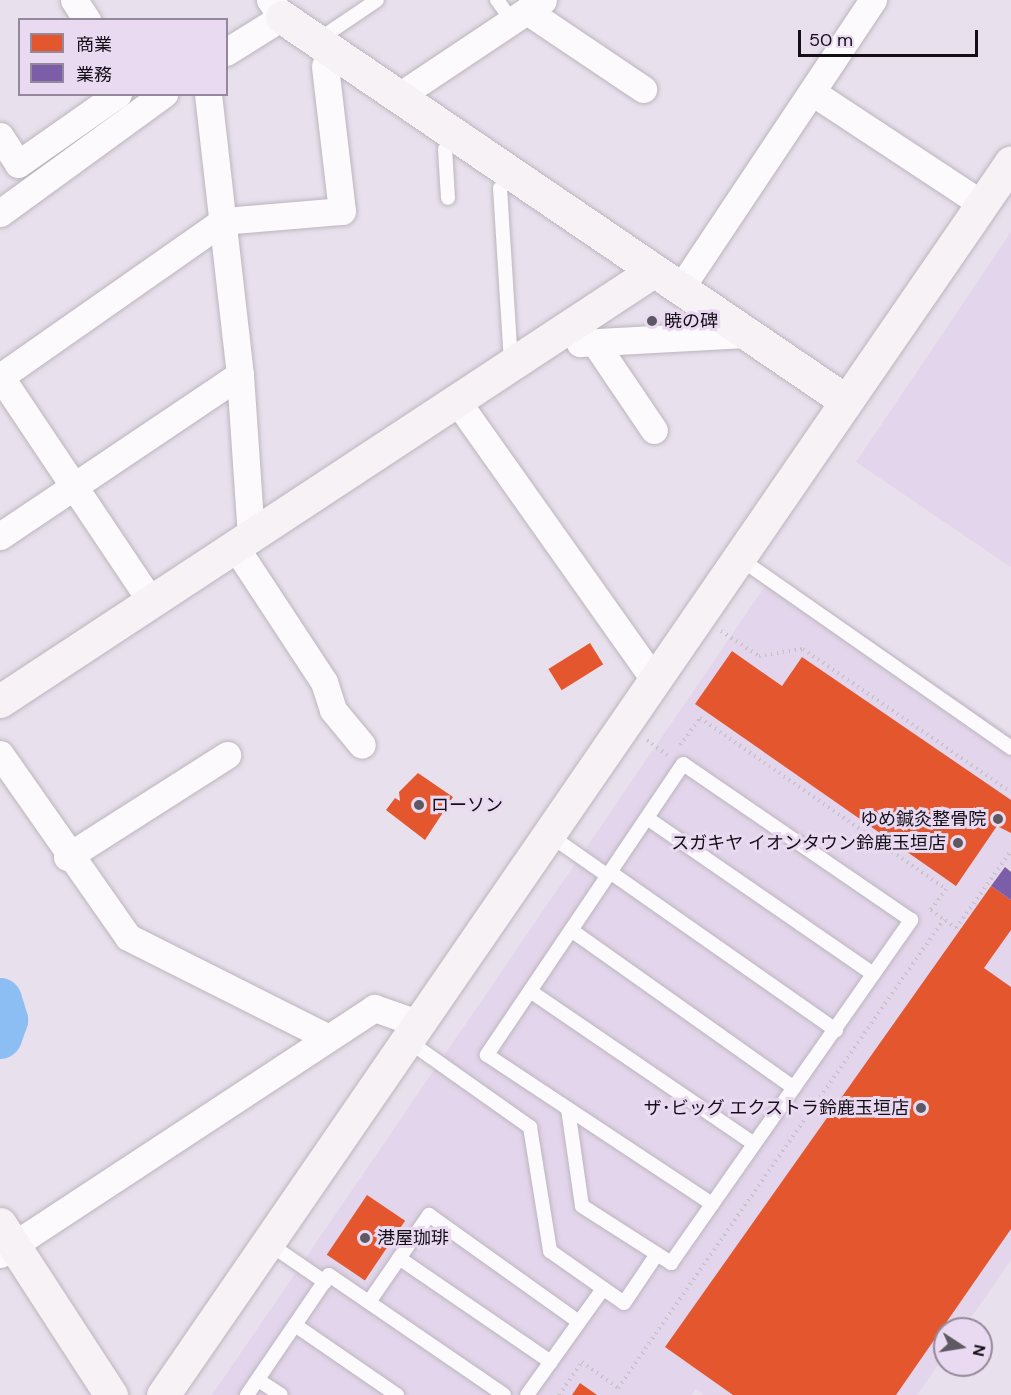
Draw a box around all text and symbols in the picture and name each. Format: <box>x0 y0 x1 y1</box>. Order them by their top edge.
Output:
legend <box>18 18 228 96</box>
scale bar <box>801 18 981 56</box>
text: 50 m <box>809 28 853 52</box>
text: 商業 <box>76 33 112 57</box>
text: 業務 <box>76 63 112 87</box>
place label: 暁の碑 <box>664 310 718 332</box>
marker: 暁の碑 <box>645 314 659 328</box>
place label: ローソン <box>431 794 503 816</box>
marker: ローソン <box>412 798 426 812</box>
place label: ゆめ鍼灸整骨院 <box>860 808 986 830</box>
marker: ゆめ鍼灸整骨院 <box>991 812 1005 826</box>
place label: スガキヤ イオンタウン鈴鹿玉垣店 <box>671 832 946 854</box>
marker: スガキヤ イオンタウン鈴鹿玉垣店 <box>951 836 965 850</box>
place label: ザ･ビッグ エクストラ鈴鹿玉垣店 <box>643 1097 909 1119</box>
marker: ザ･ビッグ エクストラ鈴鹿玉垣店 <box>914 1101 928 1115</box>
place label: 港屋珈琲 <box>377 1227 449 1249</box>
marker: 港屋珈琲 <box>358 1231 372 1245</box>
north arrow <box>933 1317 993 1377</box>
text: N <box>968 1343 991 1358</box>

